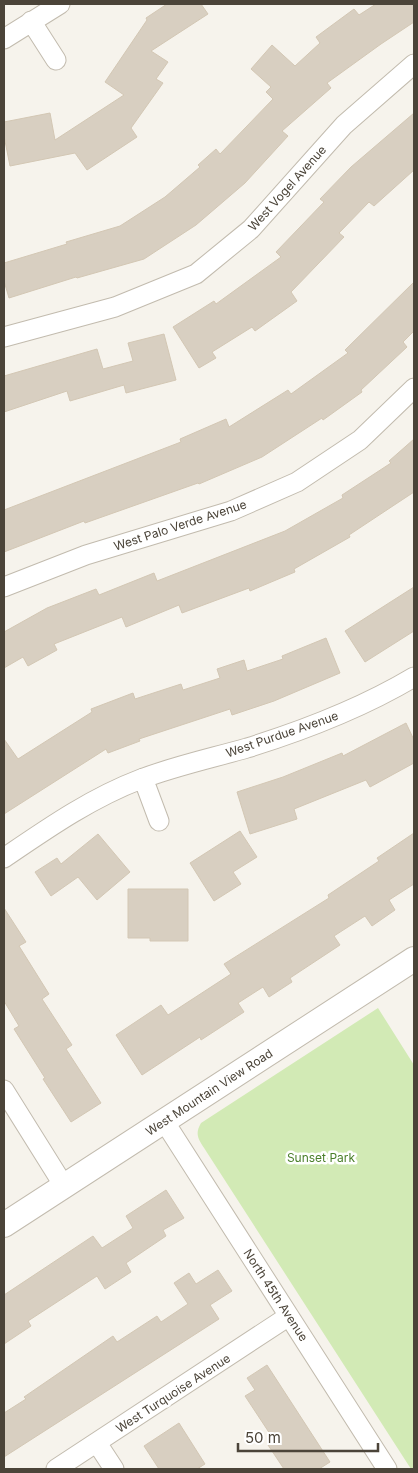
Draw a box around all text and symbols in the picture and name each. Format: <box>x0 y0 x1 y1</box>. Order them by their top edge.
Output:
street label: West Vogel Avenue <box>245 142 329 234</box>
street label: West Palo Verde Avenue <box>112 496 248 554</box>
street label: West Purdue Avenue <box>224 708 340 760</box>
street label: West Mountain View Road <box>143 1045 275 1139</box>
park label: Sunset Park <box>287 1150 356 1165</box>
street label: North 45th Avenue <box>241 1246 311 1344</box>
street label: West Turquoise Avenue <box>113 1350 233 1436</box>
scale bar <box>238 1420 378 1452</box>
text: 50 m <box>245 1428 281 1447</box>

